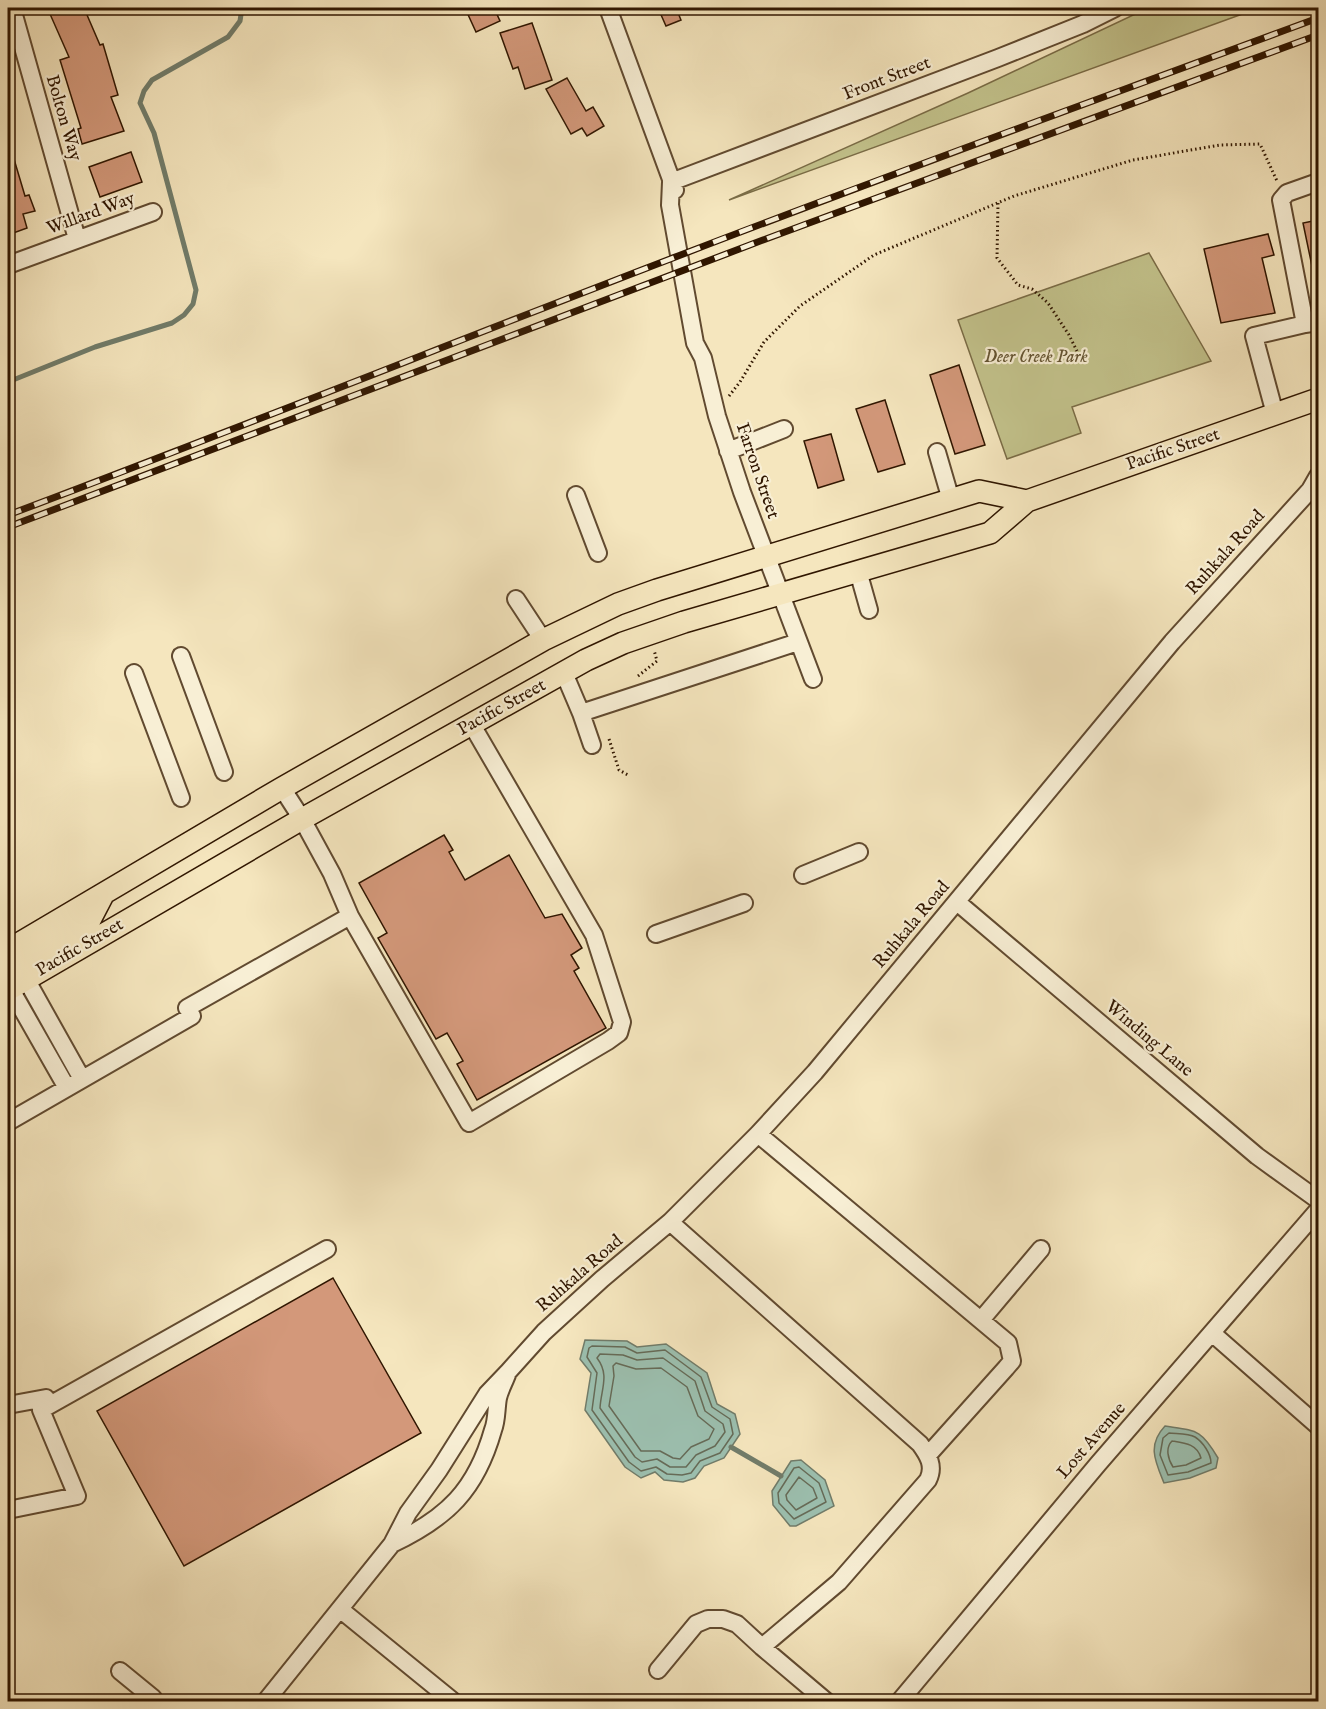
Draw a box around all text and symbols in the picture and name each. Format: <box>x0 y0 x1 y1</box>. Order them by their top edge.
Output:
street label: Front Street <box>840 52 934 106</box>
street label: Bolton Way <box>40 72 86 164</box>
street label: Willard Way <box>44 187 138 241</box>
park label: Deer Creek Park <box>984 346 1088 369</box>
street label: Farron Street <box>730 420 784 522</box>
street label: Pacific Street <box>1123 423 1223 477</box>
street label: Ruhkala Road <box>1182 505 1271 601</box>
street label: Pacific Street <box>454 674 550 742</box>
street label: Ruhkala Road <box>869 876 956 973</box>
street label: Pacific Street <box>32 914 128 982</box>
street label: Winding Lane <box>1100 996 1198 1082</box>
street label: Ruhkala Road <box>532 1230 628 1318</box>
street label: Lost Avenue <box>1052 1398 1132 1484</box>

